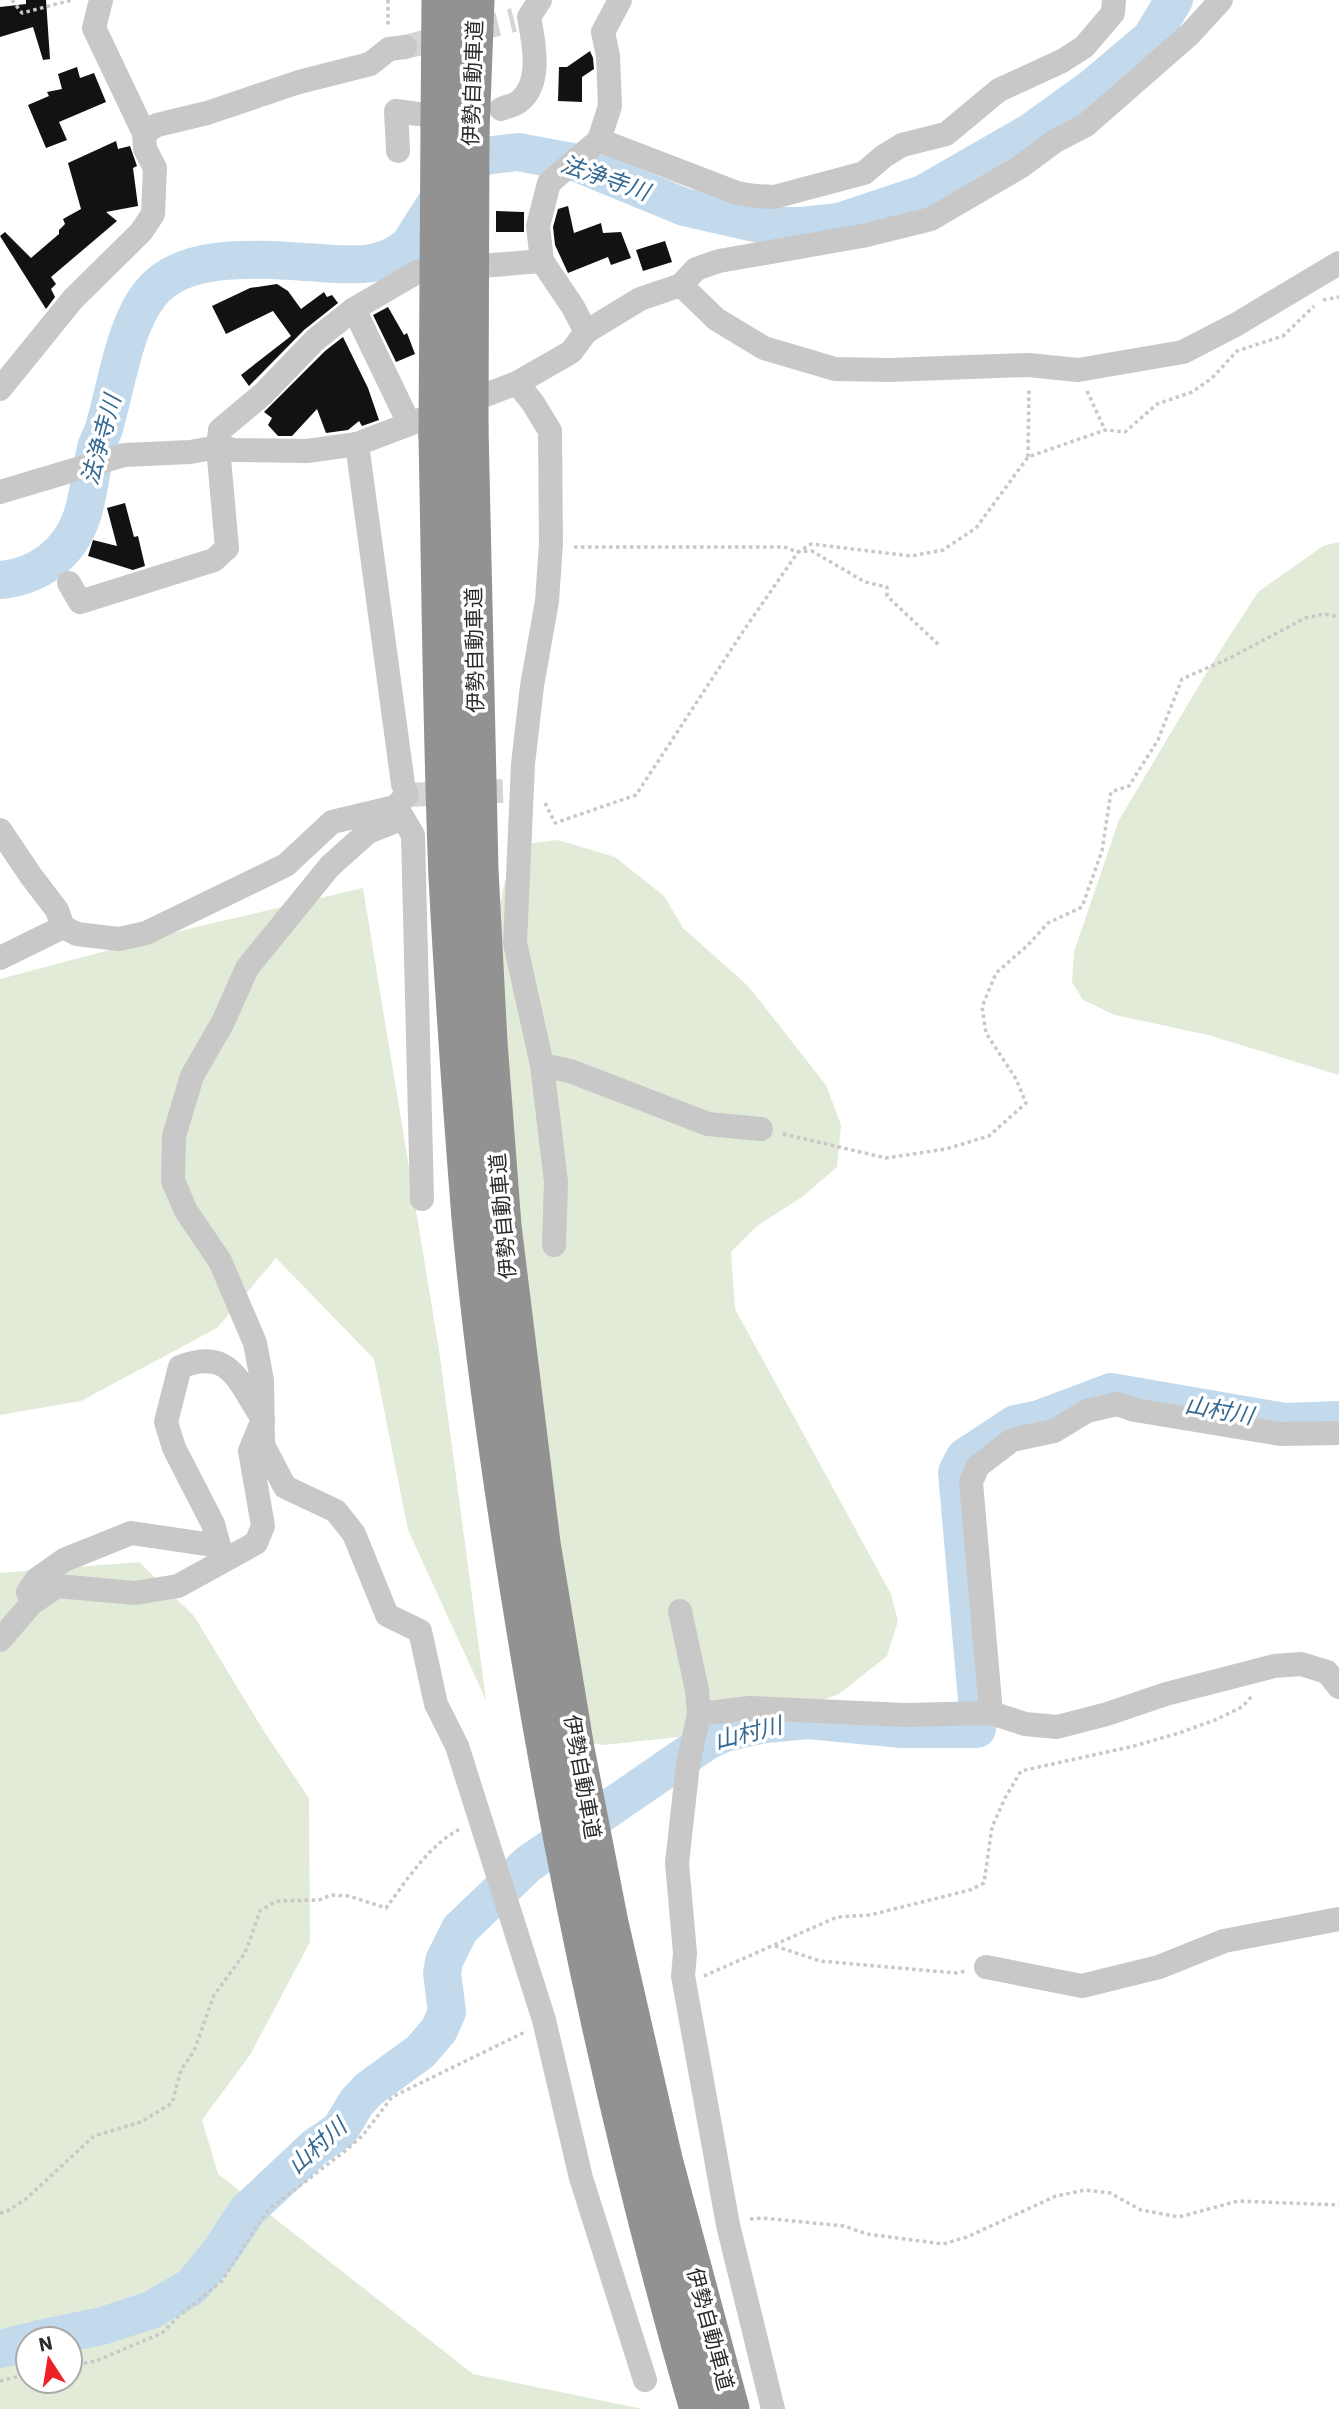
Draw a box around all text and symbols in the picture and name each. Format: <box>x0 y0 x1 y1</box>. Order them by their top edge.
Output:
street label: 伊勢自動車道 <box>456 20 488 146</box>
water label: 法浄寺川 <box>557 148 657 207</box>
water label: 法浄寺川 <box>74 389 127 488</box>
street label: 伊勢自動車道 <box>459 587 489 713</box>
street label: 伊勢自動車道 <box>483 1152 521 1280</box>
water label: 山村川 <box>1183 1388 1259 1430</box>
water label: 山村川 <box>711 1708 788 1755</box>
street label: 伊勢自動車道 <box>558 1712 608 1841</box>
water label: 山村川 <box>281 2109 354 2179</box>
street label: 伊勢自動車道 <box>681 2264 741 2393</box>
north arrow <box>14 2325 84 2395</box>
text: N <box>36 2330 55 2357</box>

